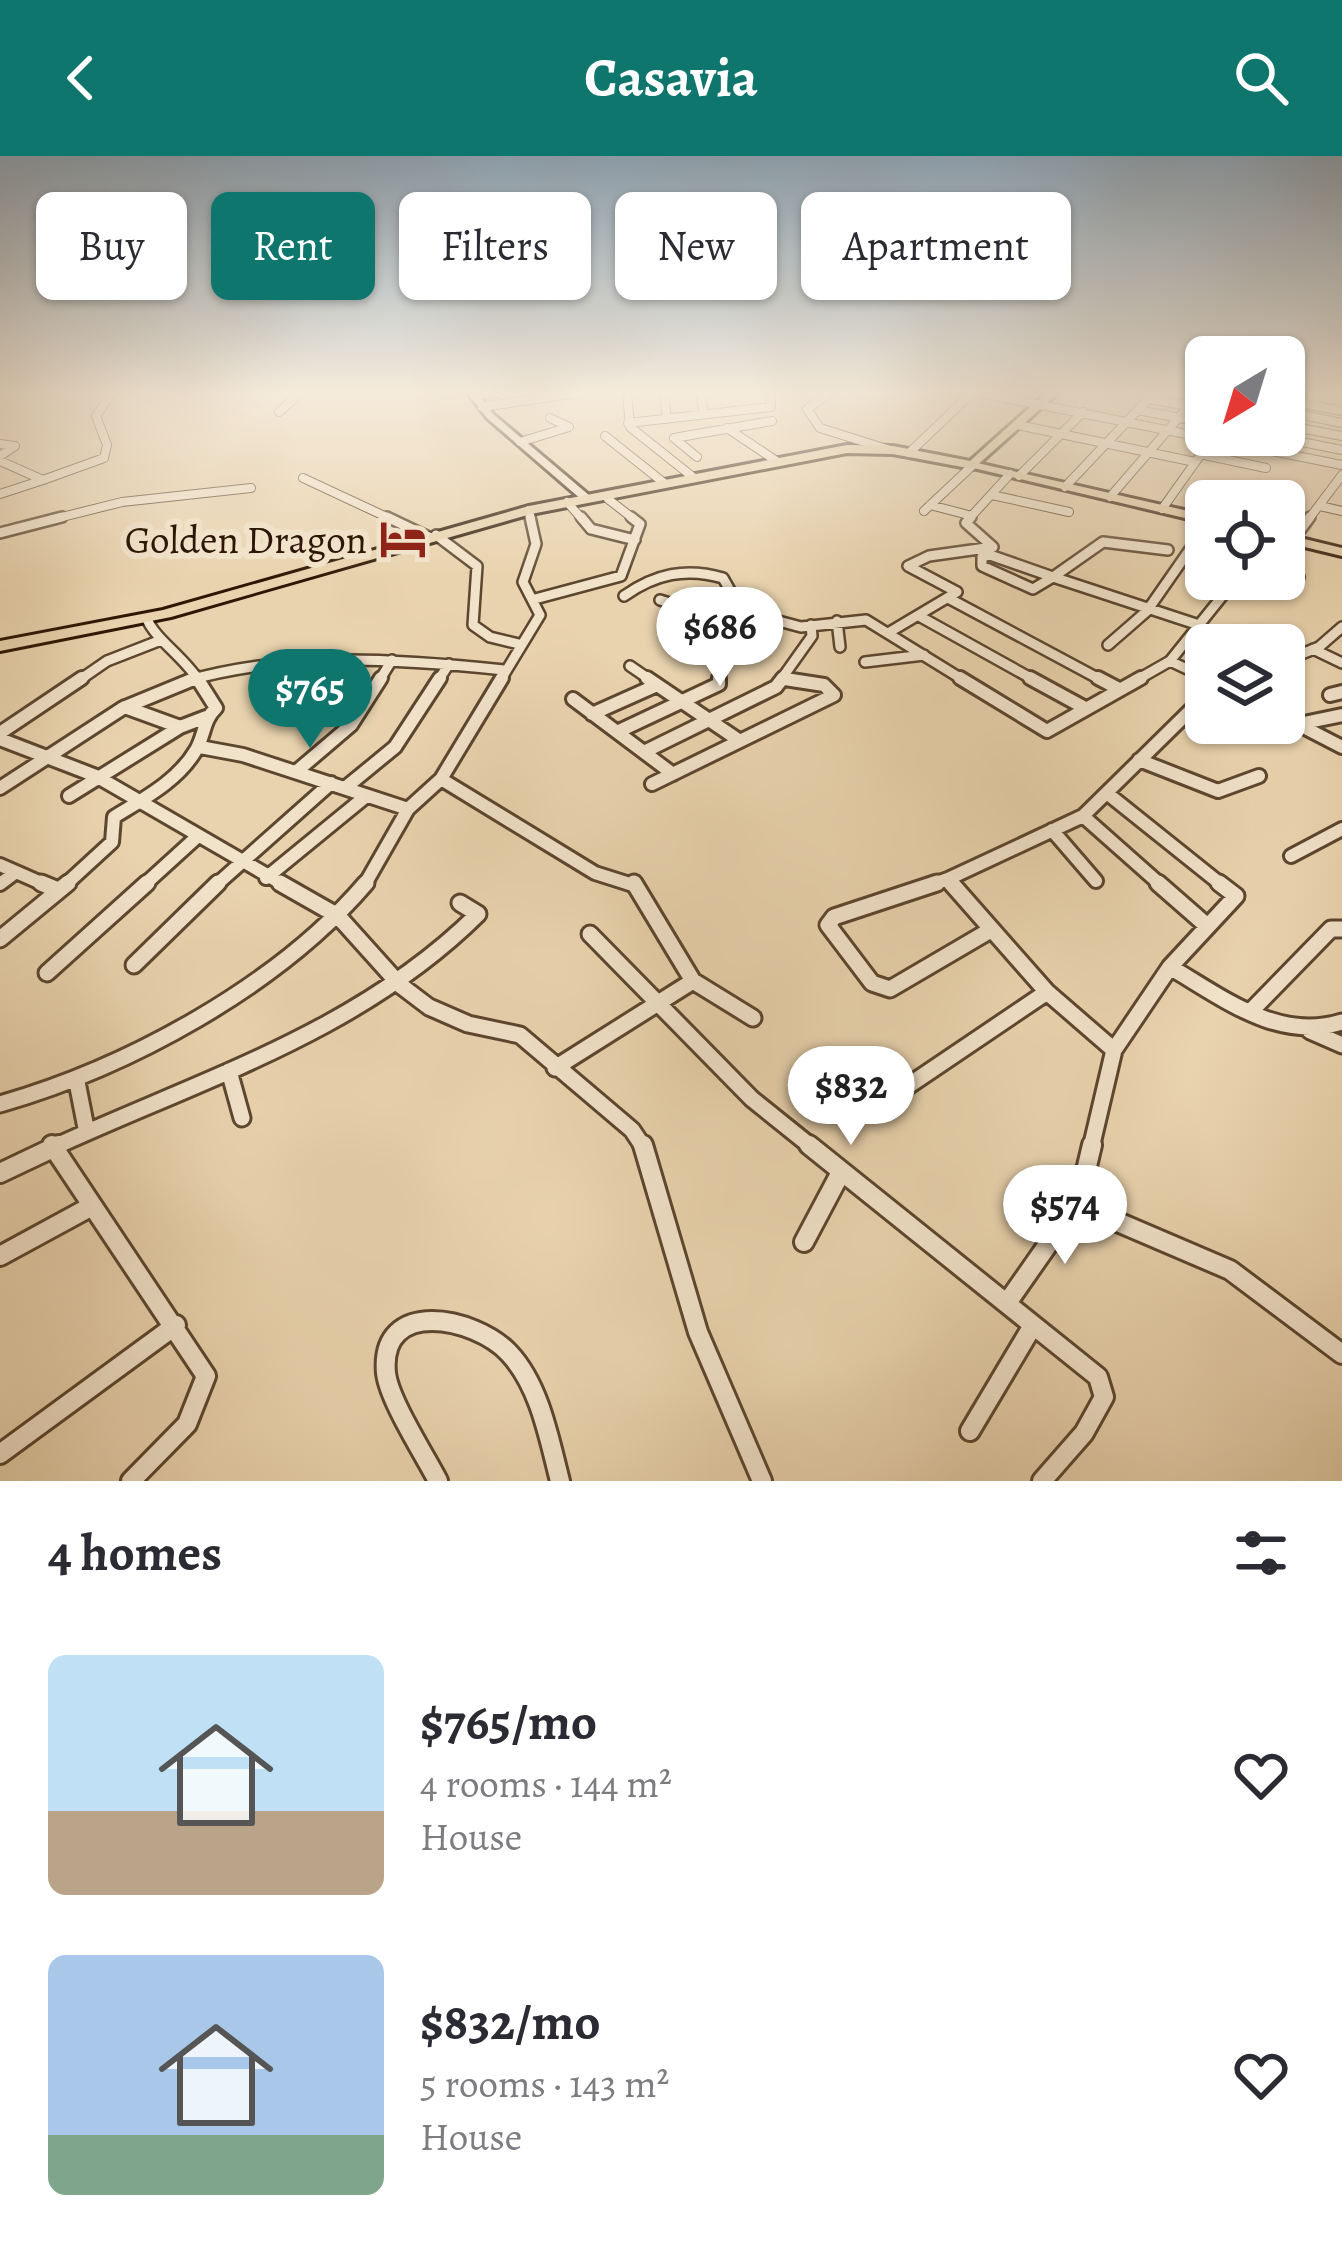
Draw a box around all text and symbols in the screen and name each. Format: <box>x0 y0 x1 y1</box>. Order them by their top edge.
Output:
text: Casavia <box>584 41 758 115</box>
icon: back <box>48 45 114 111</box>
icon: search <box>1228 45 1294 111</box>
chip: Buy <box>36 192 187 300</box>
chip: Rent <box>211 192 375 300</box>
chip: Filters <box>399 192 591 300</box>
chip: New <box>615 192 777 300</box>
chip: Apartment <box>801 192 1071 300</box>
north arrow <box>1185 336 1305 456</box>
map controls <box>1185 336 1305 744</box>
button: locate <box>1185 480 1305 600</box>
place label: Golden Dragon <box>125 513 367 566</box>
hotel icon: Golden Dragon <box>378 514 428 564</box>
pin: $686 <box>649 587 791 689</box>
text: $686 <box>683 599 757 652</box>
button: layers <box>1185 624 1305 744</box>
pin: $765 <box>239 649 381 751</box>
text: $765 <box>275 661 345 714</box>
pin: $832 <box>780 1046 922 1148</box>
text: $832 <box>815 1058 887 1111</box>
pin: $574 <box>994 1165 1136 1267</box>
text: $574 <box>1030 1177 1100 1230</box>
text: 4 homes <box>48 1518 222 1588</box>
icon: filters <box>1228 1520 1294 1586</box>
text: $765/mo <box>420 1687 597 1757</box>
icon: home <box>144 1703 288 1847</box>
icon: heart <box>1228 1742 1294 1808</box>
text: 4 rooms · 144 m² <box>420 1757 672 1810</box>
text: House <box>420 1810 522 1863</box>
text: $832/mo <box>420 1987 601 2057</box>
icon: home <box>144 2003 288 2147</box>
icon: heart <box>1228 2042 1294 2108</box>
text: 5 rooms · 143 m² <box>420 2057 669 2110</box>
text: House <box>420 2110 522 2163</box>

